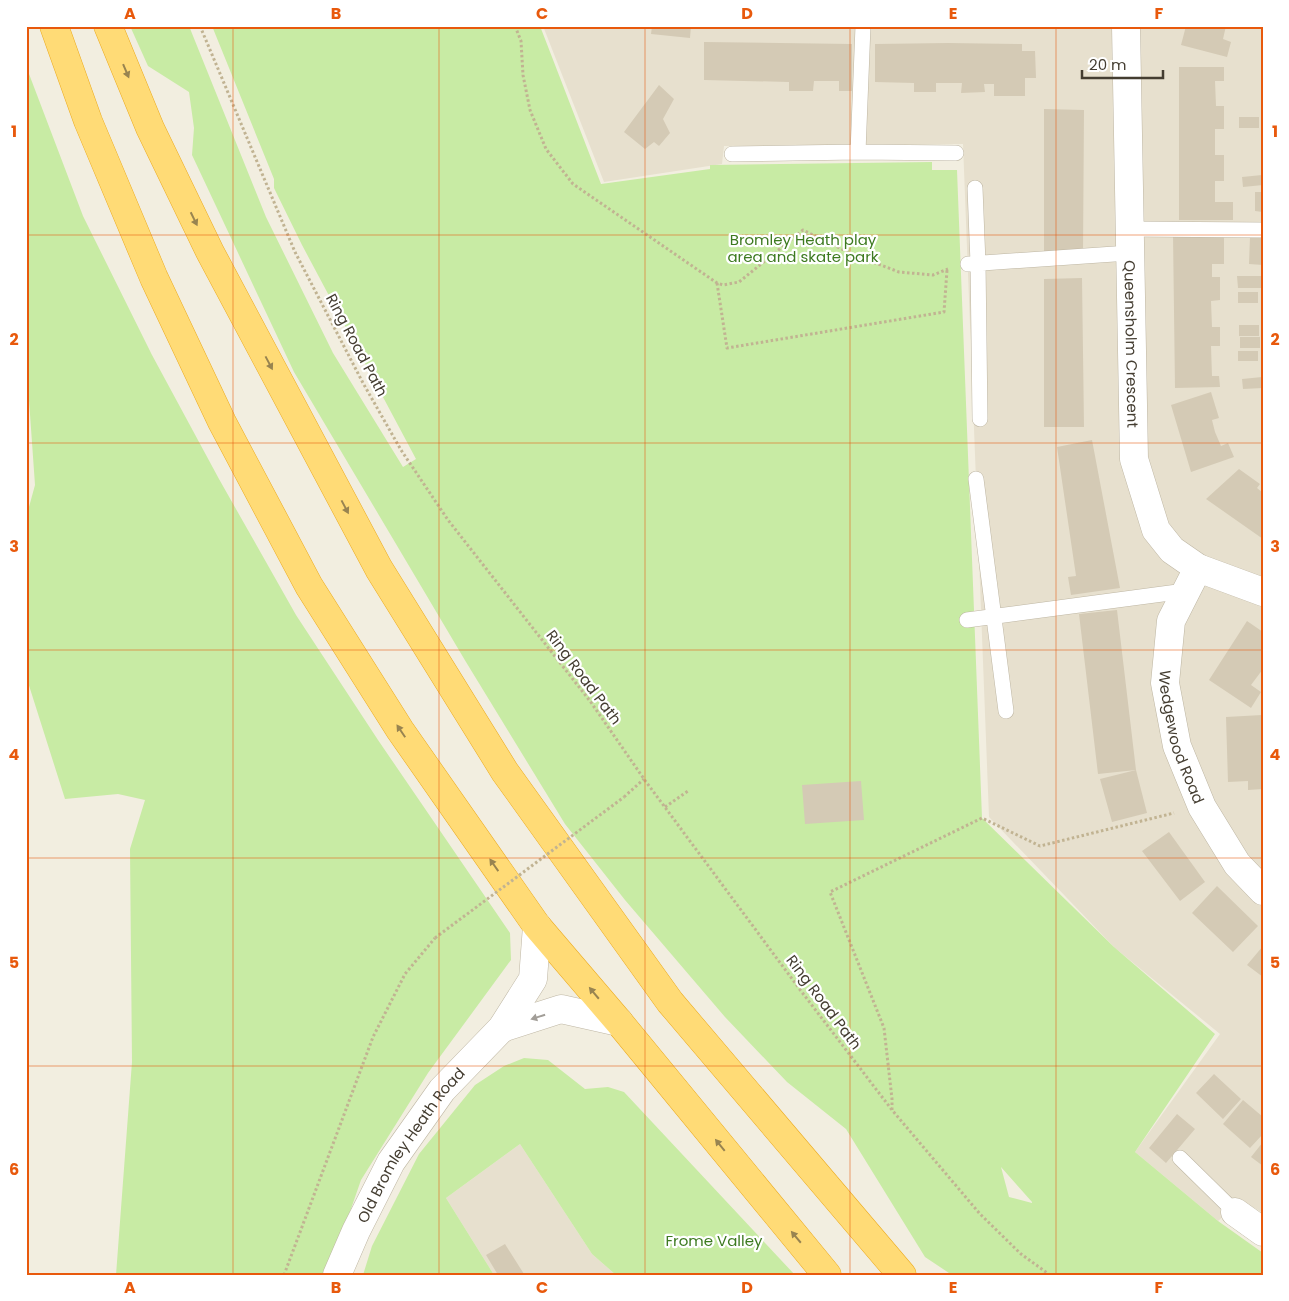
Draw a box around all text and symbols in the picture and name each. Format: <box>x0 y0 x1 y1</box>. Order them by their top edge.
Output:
text: A <box>124 2 136 25</box>
text: B <box>331 2 341 25</box>
text: C <box>536 2 548 25</box>
text: D <box>741 2 753 25</box>
text: E <box>949 2 957 25</box>
text: F <box>1155 2 1164 25</box>
scale bar <box>1082 48 1163 80</box>
text: 20 m <box>1089 54 1127 75</box>
one-way arrow <box>123 64 131 78</box>
text: 1 <box>11 120 17 143</box>
text: 1 <box>1272 120 1278 143</box>
one-way arrow <box>190 212 198 226</box>
park label: Bromley Heath play area and skate park <box>727 229 879 267</box>
street label: Queensholm Crescent <box>1120 260 1144 428</box>
street label: Ring Road Path <box>321 290 393 400</box>
text: 2 <box>9 328 19 351</box>
text: 2 <box>1270 328 1280 351</box>
one-way arrow <box>265 356 273 370</box>
one-way arrow <box>341 499 349 514</box>
text: 3 <box>9 535 19 558</box>
text: 3 <box>1270 535 1280 558</box>
street label: Ring Road Path <box>541 625 627 729</box>
street label: Wedgewood Road <box>1154 669 1210 807</box>
one-way arrow <box>396 725 406 738</box>
text: 4 <box>9 743 20 766</box>
text: 4 <box>1270 743 1281 766</box>
one-way arrow <box>489 858 499 872</box>
street label: Ring Road Path <box>781 950 867 1054</box>
text: 5 <box>9 951 19 974</box>
text: 5 <box>1270 951 1280 974</box>
one-way arrow <box>589 986 600 999</box>
one-way arrow <box>530 1013 545 1021</box>
street label: Old Bromley Heath Road <box>351 1063 469 1226</box>
one-way arrow <box>714 1139 725 1152</box>
text: 6 <box>9 1158 19 1181</box>
text: 6 <box>1270 1158 1280 1181</box>
park label: Frome Valley <box>666 1230 763 1251</box>
one-way arrow <box>790 1231 801 1244</box>
text: A <box>124 1276 136 1299</box>
text: B <box>331 1276 341 1299</box>
text: C <box>536 1276 548 1299</box>
text: D <box>741 1276 753 1299</box>
text: E <box>949 1276 957 1299</box>
text: F <box>1155 1276 1164 1299</box>

